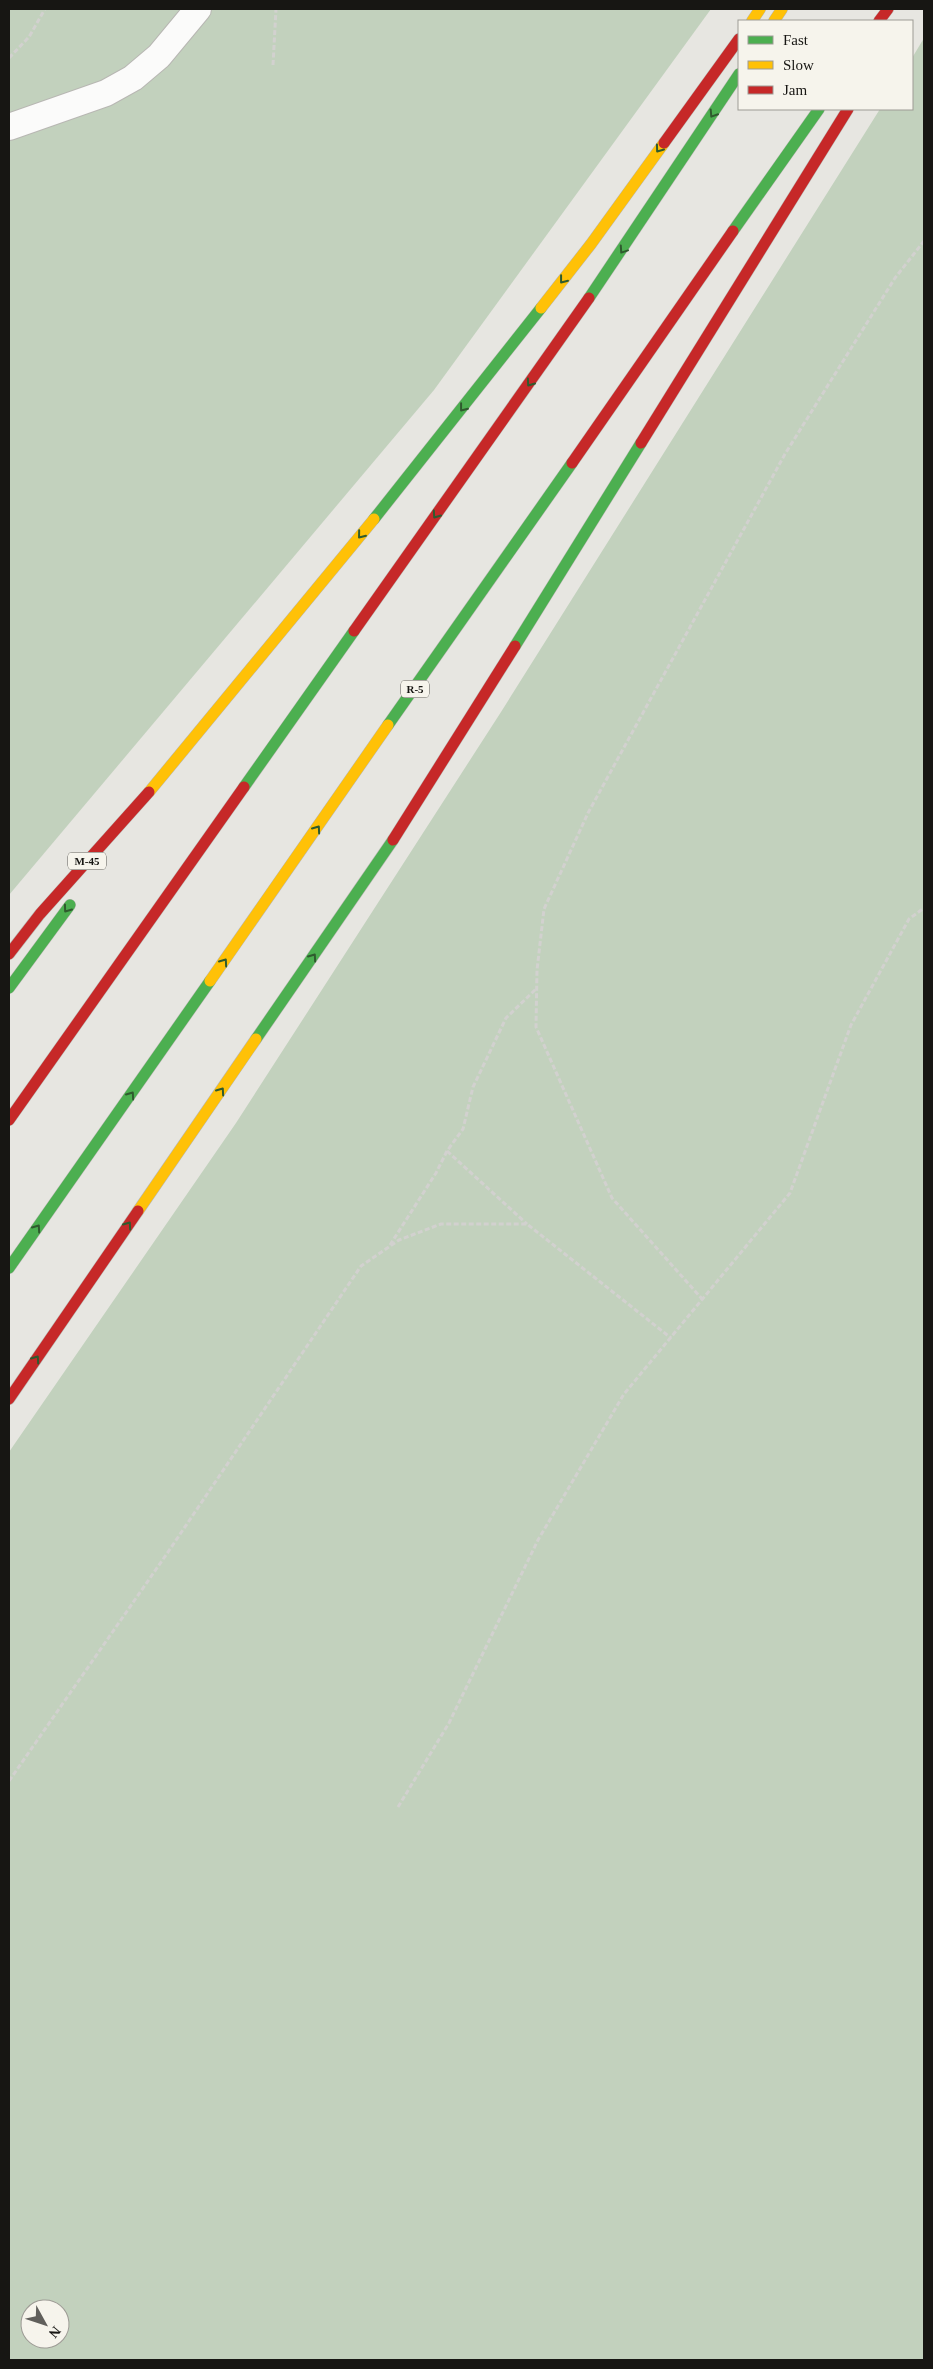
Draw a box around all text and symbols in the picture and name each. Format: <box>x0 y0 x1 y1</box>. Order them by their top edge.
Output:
legend <box>738 20 913 110</box>
text: Fast <box>783 32 809 48</box>
text: Slow <box>783 57 814 73</box>
text: Jam <box>783 82 807 98</box>
one-way arrow <box>709 109 719 118</box>
one-way arrow <box>656 144 666 153</box>
one-way arrow <box>620 244 629 254</box>
one-way arrow <box>560 274 568 283</box>
one-way arrow <box>527 377 535 386</box>
one-way arrow <box>460 402 468 411</box>
one-way arrow <box>433 510 442 519</box>
one-way arrow <box>359 529 367 538</box>
road number: R-5 <box>401 681 429 698</box>
one-way arrow <box>311 825 320 835</box>
road number: M-45 <box>68 852 106 869</box>
one-way arrow <box>64 903 73 912</box>
one-way arrow <box>307 953 316 963</box>
one-way arrow <box>218 958 227 968</box>
one-way arrow <box>215 1087 224 1097</box>
one-way arrow <box>125 1091 134 1101</box>
one-way arrow <box>122 1221 132 1230</box>
one-way arrow <box>31 1224 40 1234</box>
one-way arrow <box>30 1355 39 1364</box>
north arrow <box>20 2299 70 2349</box>
text: N <box>46 2323 64 2341</box>

